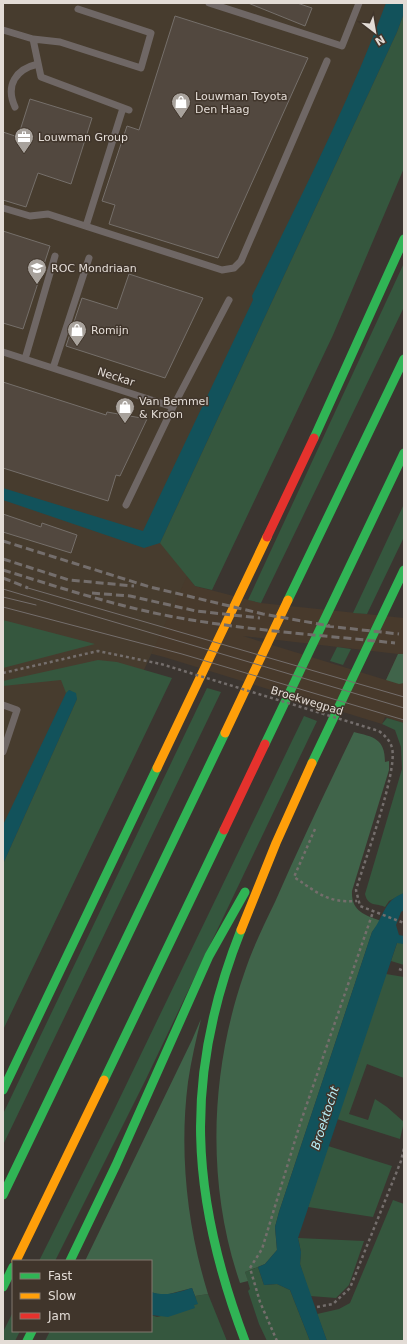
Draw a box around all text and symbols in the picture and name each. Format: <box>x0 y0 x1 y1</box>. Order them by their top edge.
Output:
north arrow <box>355 12 395 52</box>
text: N <box>373 32 387 48</box>
place label: Louwman Toyota Den Haag <box>195 90 287 116</box>
shop icon: Louwman Toyota Den Haag <box>170 91 192 119</box>
office icon: Louwman Group <box>13 126 35 154</box>
place label: Louwman Group <box>38 131 128 144</box>
school or university icon: ROC Mondriaan <box>26 257 48 285</box>
place label: ROC Mondriaan <box>51 262 137 275</box>
shop icon: Romijn <box>66 319 88 347</box>
place label: Romijn <box>91 324 129 337</box>
street label: Neckar <box>96 365 137 389</box>
place label: Van Bemmel & Kroon <box>139 395 208 421</box>
shop icon: Van Bemmel & Kroon <box>114 396 136 424</box>
street label: Broekwegpad <box>269 684 345 718</box>
water label: Broektocht <box>308 1083 342 1151</box>
legend <box>12 1260 152 1332</box>
text: Fast <box>48 1269 72 1283</box>
text: Slow <box>48 1289 76 1303</box>
text: Jam <box>47 1309 71 1323</box>

